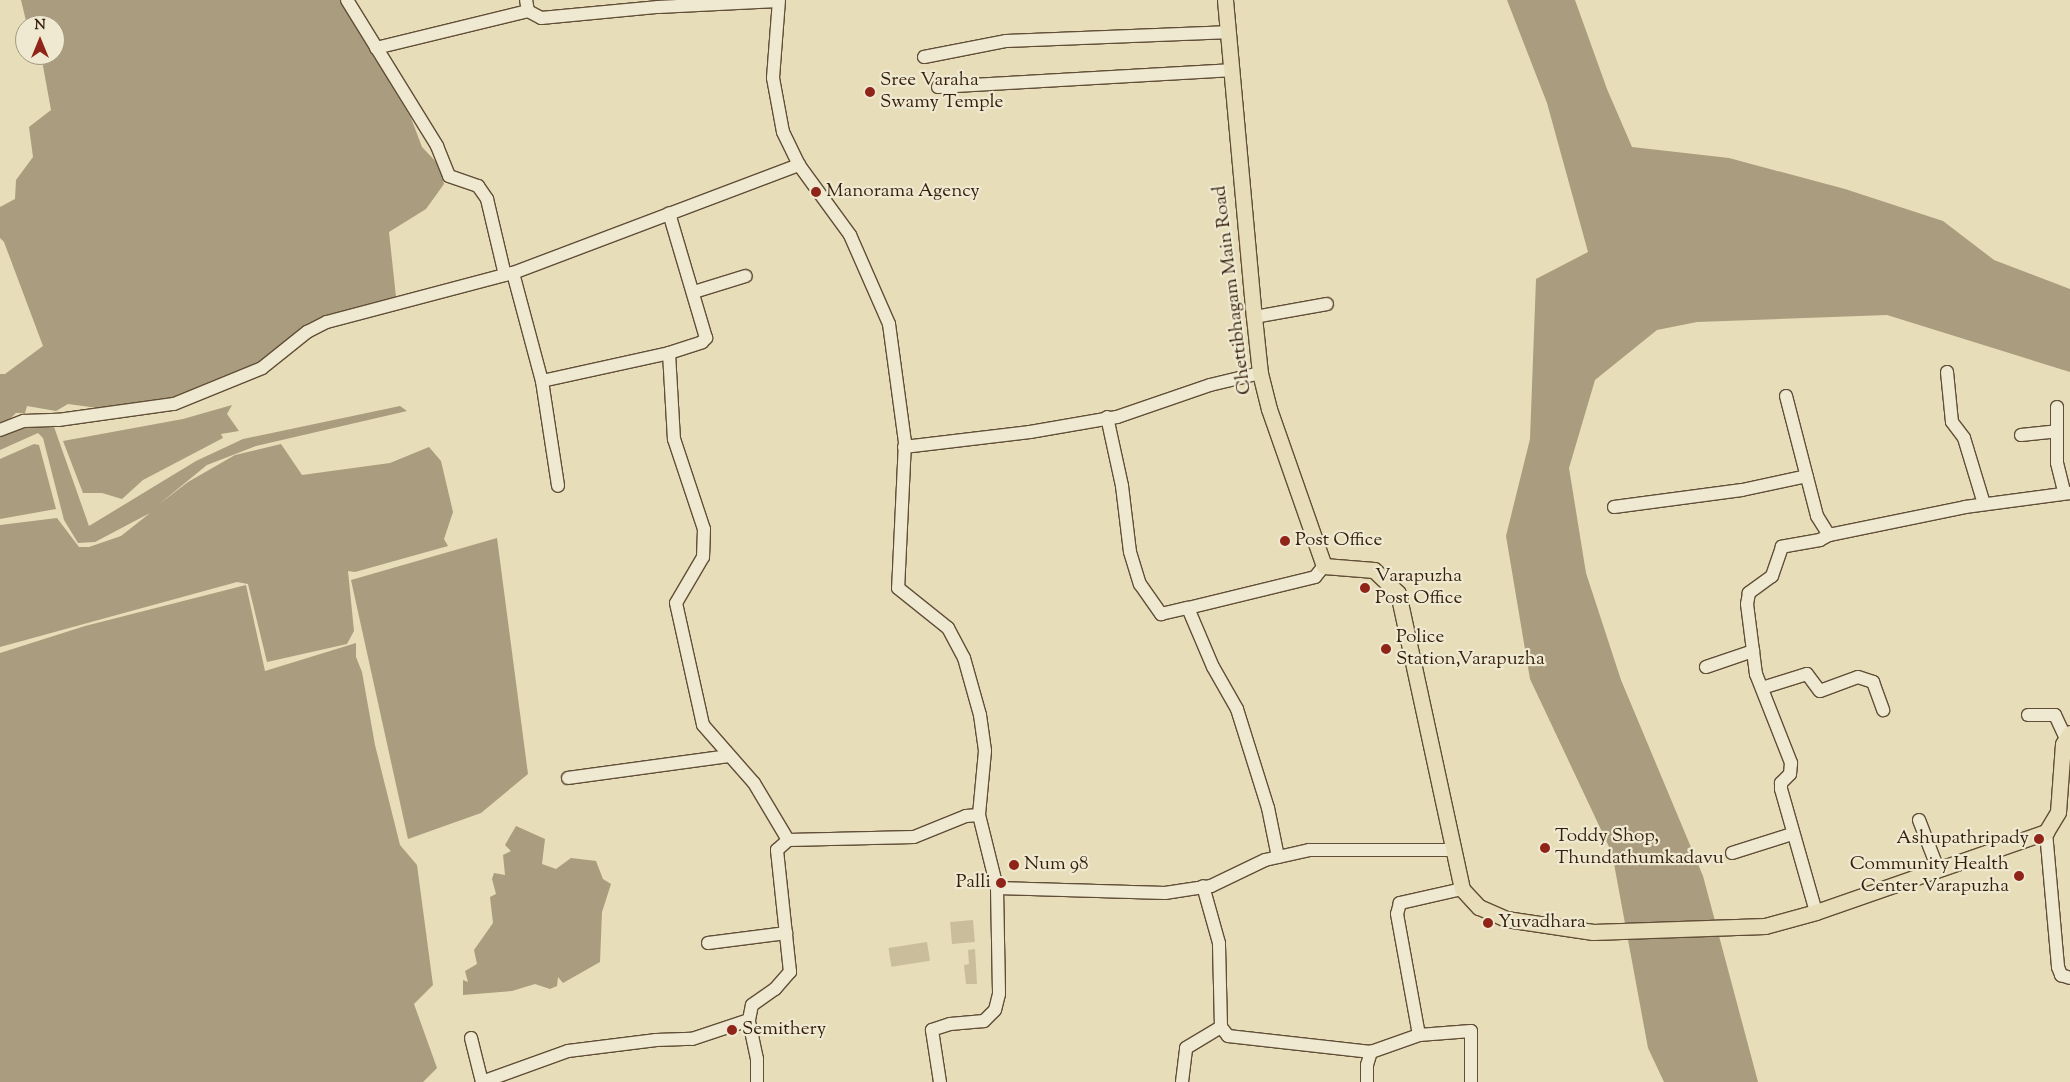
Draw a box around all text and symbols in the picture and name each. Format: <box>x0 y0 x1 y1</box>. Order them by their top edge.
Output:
north arrow <box>15 15 65 65</box>
text: N <box>34 16 46 36</box>
place label: Sree Varaha Swamy Temple <box>880 70 1003 114</box>
marker: Sree Varaha Swamy Temple <box>864 86 876 98</box>
place label: Manorama Agency <box>826 181 980 203</box>
street label: Chettibhagam Main Road <box>1209 184 1257 396</box>
marker: Manorama Agency <box>810 186 822 198</box>
place label: Post Office <box>1295 530 1382 552</box>
marker: Post Office <box>1279 535 1291 547</box>
place label: Varapuzha Post Office <box>1375 566 1462 610</box>
marker: Varapuzha Post Office <box>1359 582 1371 594</box>
place label: Police Station,Varapuzha <box>1396 627 1545 671</box>
marker: Police Station,Varapuzha <box>1380 643 1392 655</box>
place label: Toddy Shop, Thundathumkadavu <box>1555 826 1724 870</box>
place label: Ashupathripady <box>1896 828 2029 850</box>
marker: Ashupathripady <box>2033 833 2045 845</box>
marker: Toddy Shop, Thundathumkadavu <box>1539 842 1551 854</box>
place label: Num 98 <box>1024 854 1089 876</box>
place label: Community Health Center Varapuzha <box>1850 854 2009 898</box>
marker: Num 98 <box>1008 859 1020 871</box>
marker: Community Health Center Varapuzha <box>2013 870 2025 882</box>
place label: Palli <box>956 872 991 894</box>
marker: Palli <box>995 877 1007 889</box>
place label: Yuvadhara <box>1498 912 1586 934</box>
marker: Yuvadhara <box>1482 917 1494 929</box>
place label: Semithery <box>742 1019 826 1041</box>
marker: Semithery <box>726 1024 738 1036</box>

